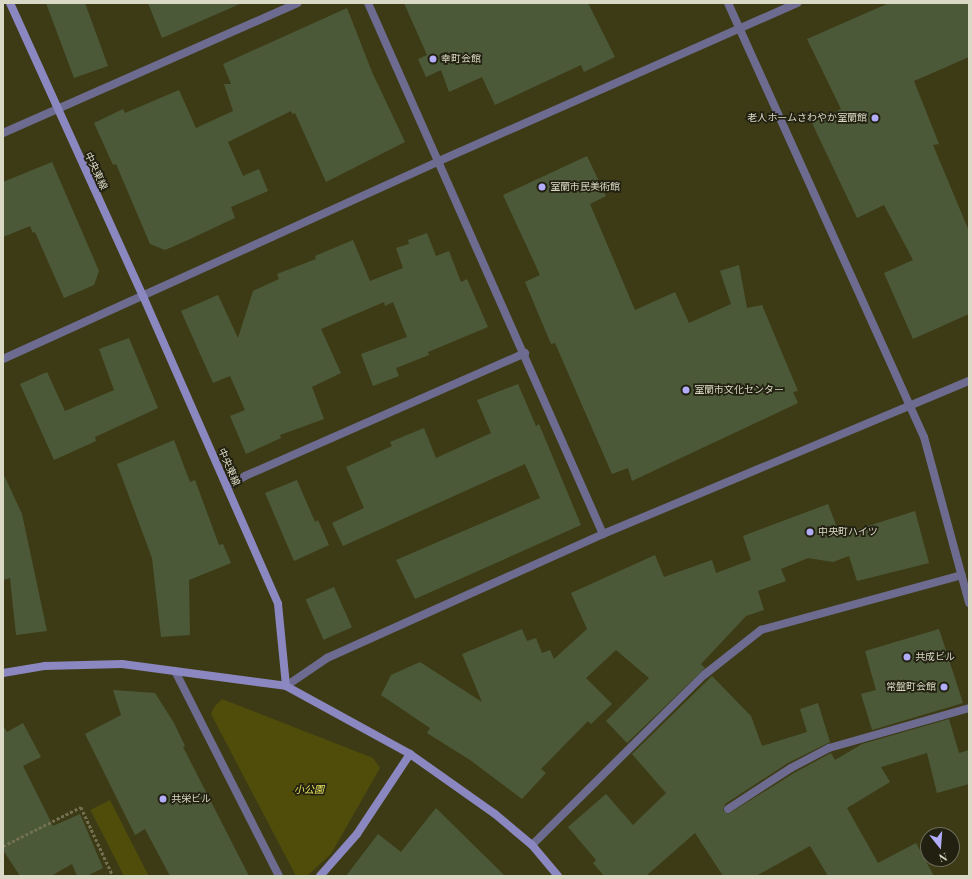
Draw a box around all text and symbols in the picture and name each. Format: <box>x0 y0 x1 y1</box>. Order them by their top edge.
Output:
place label: 幸町会館 <box>441 53 481 65</box>
marker: 幸町会館 <box>428 54 438 64</box>
place label: 老人ホームさわやか室蘭館 <box>747 112 867 124</box>
marker: 老人ホームさわやか室蘭館 <box>870 113 880 123</box>
street label: 中央東線 <box>82 150 110 192</box>
place label: 室蘭市民美術館 <box>550 181 620 193</box>
marker: 室蘭市民美術館 <box>537 182 547 192</box>
place label: 室蘭市文化センター <box>694 384 784 396</box>
marker: 室蘭市文化センター <box>681 385 691 395</box>
street label: 中央東線 <box>215 446 243 488</box>
place label: 中央町ハイツ <box>818 526 878 538</box>
marker: 中央町ハイツ <box>805 527 815 537</box>
place label: 共成ビル <box>915 651 955 663</box>
marker: 共成ビル <box>902 652 912 662</box>
place label: 常盤町会館 <box>886 681 936 693</box>
marker: 常盤町会館 <box>939 682 949 692</box>
park label: 小公園 <box>294 784 324 796</box>
place label: 共栄ビル <box>171 793 211 805</box>
marker: 共栄ビル <box>158 794 168 804</box>
north arrow <box>920 827 960 867</box>
text: N <box>937 850 949 866</box>

